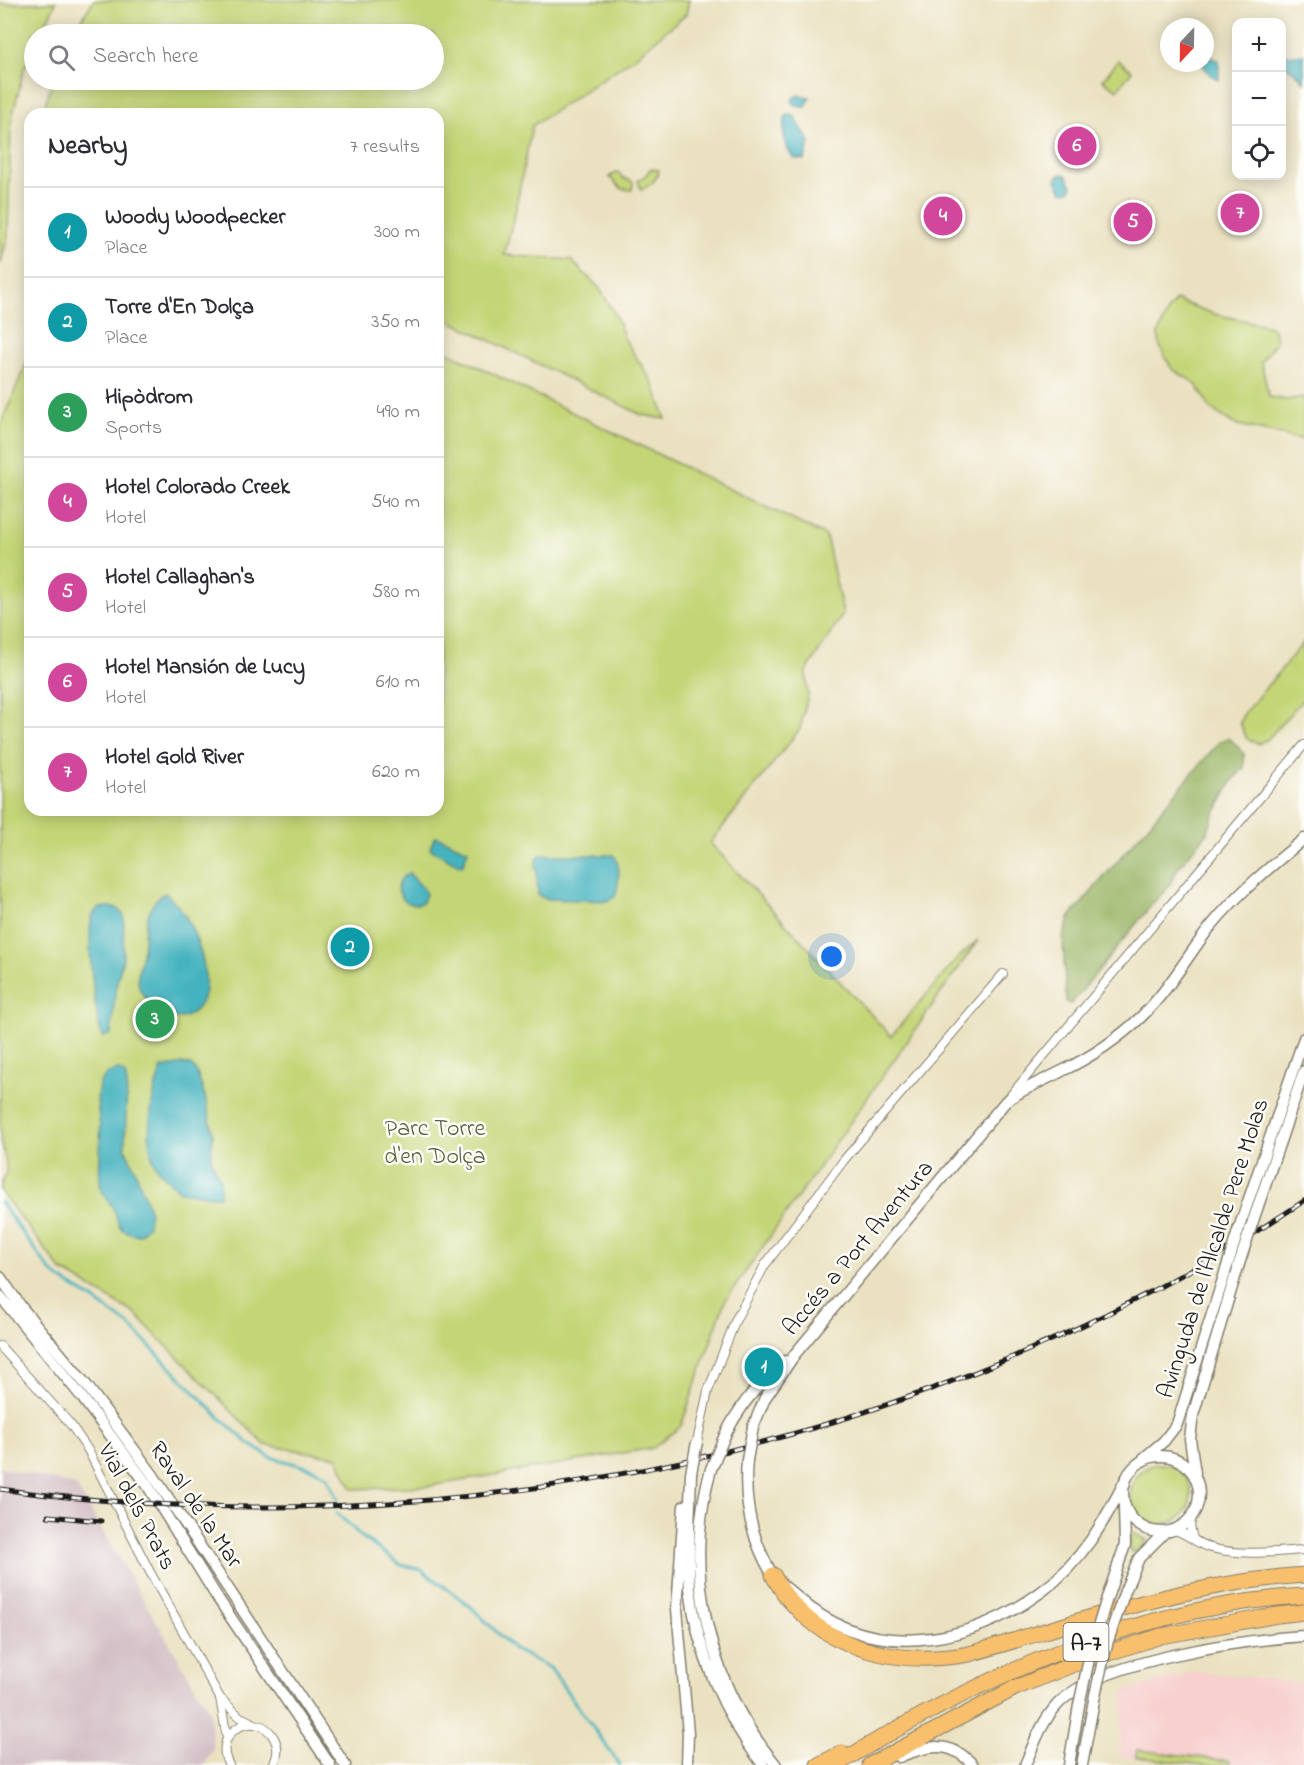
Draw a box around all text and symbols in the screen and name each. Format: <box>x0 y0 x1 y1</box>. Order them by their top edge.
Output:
north arrow <box>1160 18 1214 72</box>
map controls <box>1232 18 1286 180</box>
button: + <box>1232 18 1286 72</box>
search box <box>24 24 444 90</box>
icon: search <box>45 41 78 74</box>
text: Search here <box>93 41 198 73</box>
button: − <box>1232 72 1286 126</box>
pin: 6 <box>1058 124 1096 168</box>
button: locate <box>1232 126 1286 180</box>
text: Nearby <box>48 128 127 166</box>
text: 7 results <box>350 133 420 162</box>
pin: 7 <box>1220 190 1260 236</box>
pin: 4 <box>924 194 962 238</box>
pin: 5 <box>1114 200 1152 244</box>
text: Woody Woodpecker <box>105 202 285 234</box>
text: 1 <box>64 218 71 247</box>
text: 300 m <box>374 218 420 247</box>
text: Place <box>105 234 147 263</box>
text: Torre d'En Dolça <box>105 292 254 324</box>
text: 2 <box>63 308 72 337</box>
text: 350 m <box>371 308 420 337</box>
text: Place <box>105 324 147 353</box>
text: Hipòdrom <box>105 382 193 414</box>
text: 3 <box>63 398 72 427</box>
text: 490 m <box>377 398 420 427</box>
text: Sports <box>105 414 162 443</box>
text: Hotel Colorado Creek <box>105 472 290 504</box>
text: 4 <box>63 488 72 517</box>
text: 540 m <box>371 488 420 517</box>
text: Hotel <box>105 504 146 533</box>
text: Hotel Callaghan's <box>105 562 255 594</box>
text: 5 <box>62 578 73 607</box>
text: 580 m <box>372 578 420 607</box>
text: Hotel <box>105 594 146 623</box>
text: Hotel Mansión de Lucy <box>105 652 305 684</box>
text: 6 <box>63 668 72 697</box>
text: 610 m <box>376 668 420 697</box>
text: Hotel <box>105 684 146 713</box>
text: Hotel Gold River <box>105 742 244 774</box>
text: 7 <box>63 758 72 787</box>
text: 620 m <box>372 758 420 787</box>
text: Hotel <box>105 774 146 803</box>
pin: 2 <box>330 924 370 970</box>
your location <box>817 942 846 971</box>
pin: 3 <box>136 996 174 1042</box>
street label: Avinguda de l'Alcalde Pere Molas <box>1149 1094 1279 1403</box>
park label: Parc Torre d'en Dolça <box>384 1112 486 1175</box>
street label: Accés a Port Aventura <box>775 1153 943 1344</box>
pin: 1 <box>744 1344 783 1390</box>
street label: Raval de la Mar <box>139 1435 251 1576</box>
street label: Vial dels Prats <box>87 1437 184 1577</box>
road number: A-7 <box>1064 1623 1108 1661</box>

